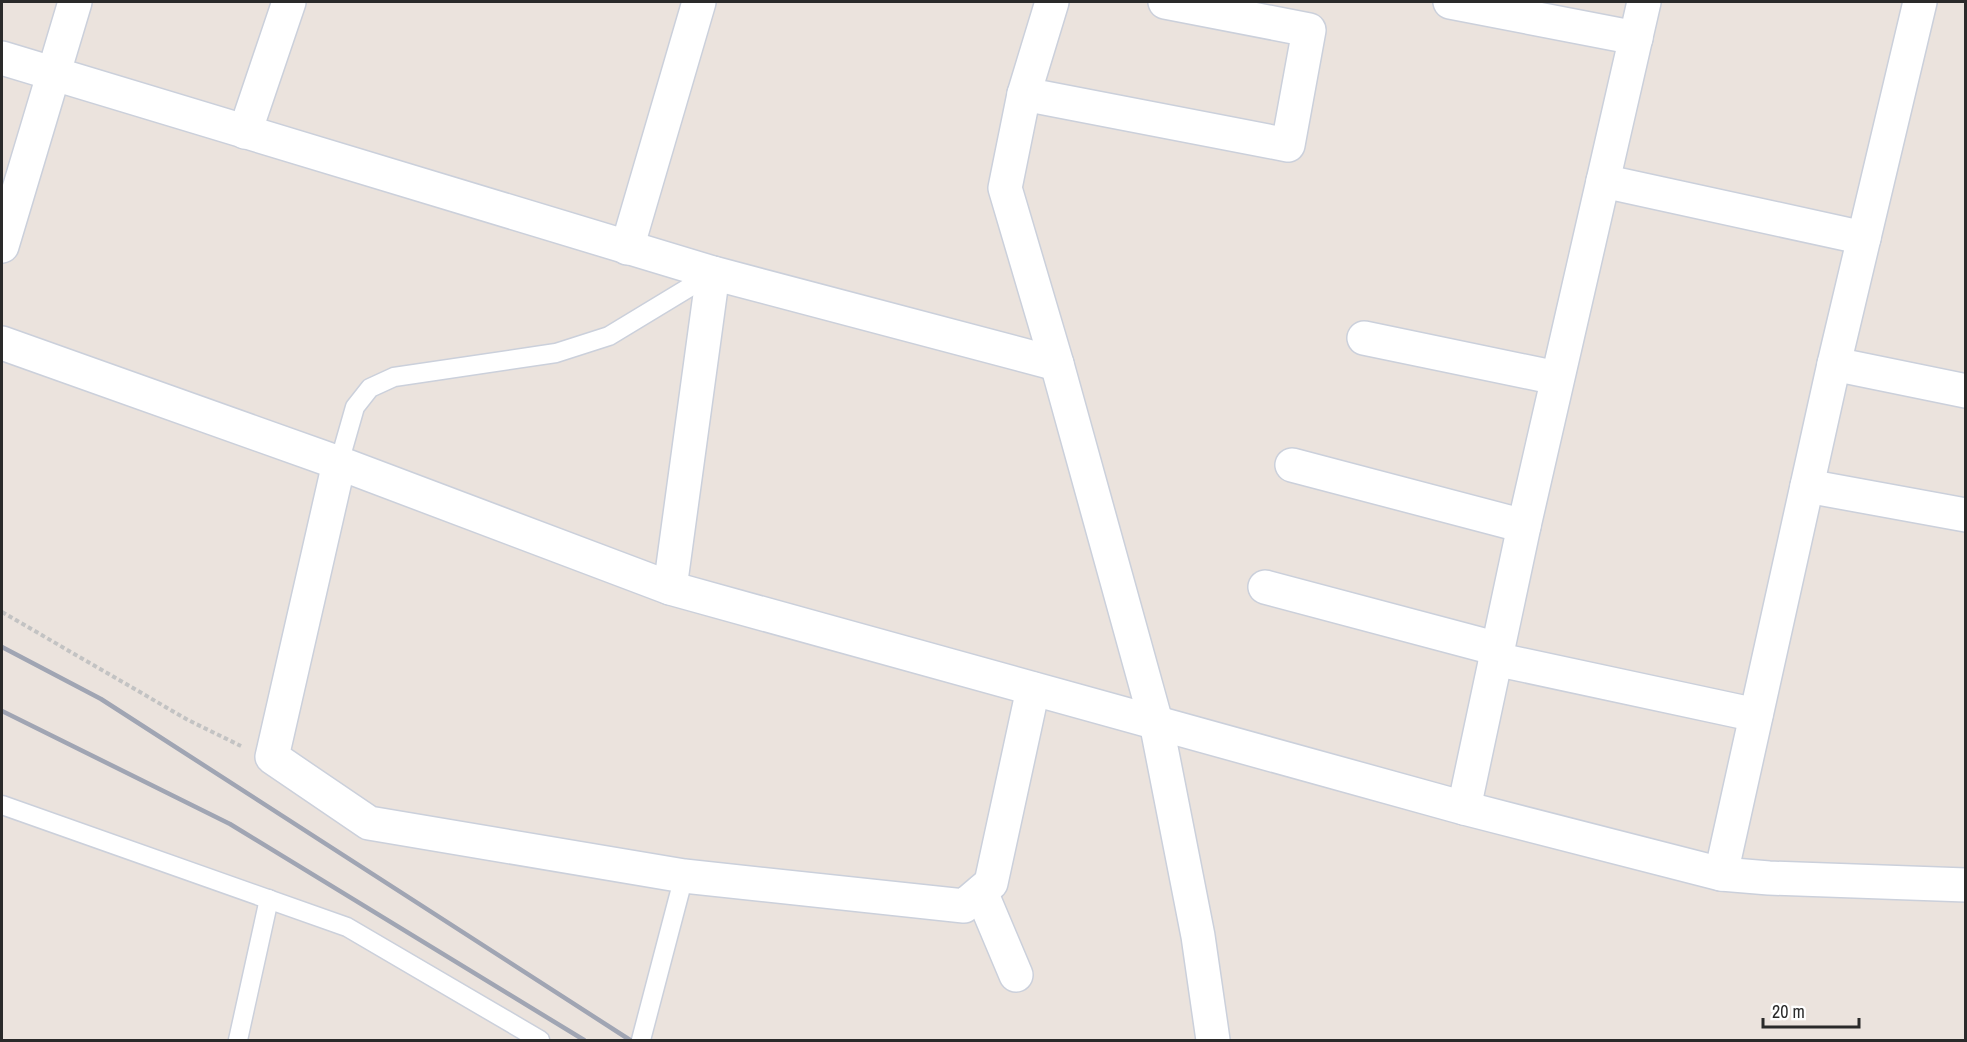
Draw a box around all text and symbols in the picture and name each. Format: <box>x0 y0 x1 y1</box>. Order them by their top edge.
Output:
scale bar <box>1763 991 1859 1029</box>
text: 20 m <box>1772 999 1805 1024</box>

